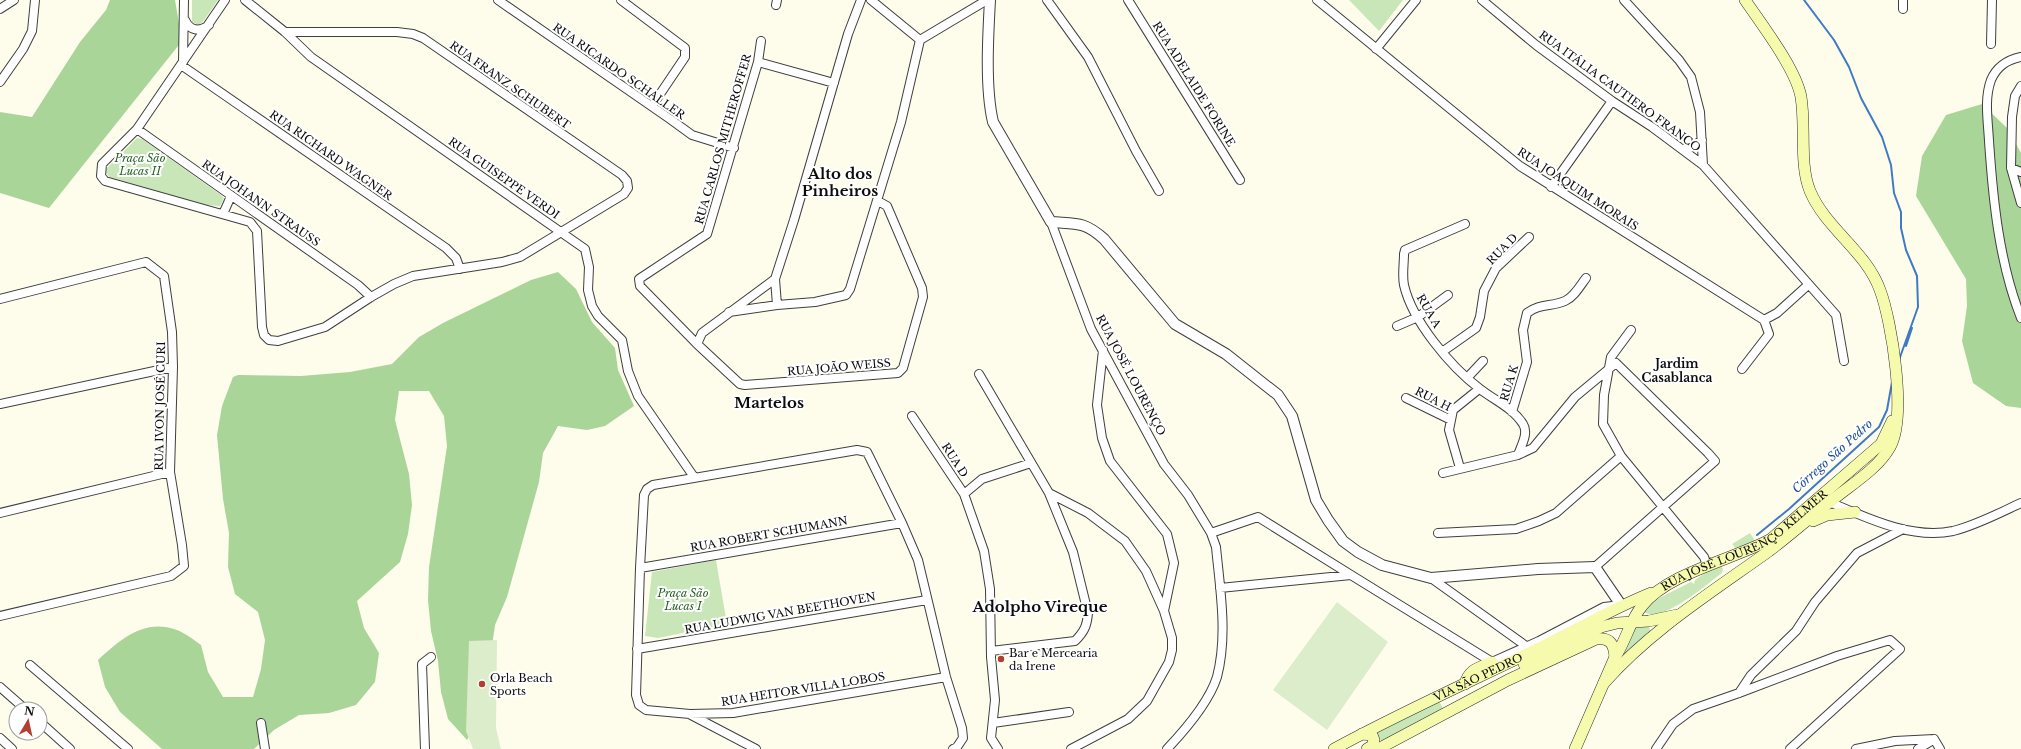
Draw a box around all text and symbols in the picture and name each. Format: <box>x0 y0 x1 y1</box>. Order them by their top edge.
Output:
street label: RUA ADELAIDE FORINE <box>1150 19 1238 149</box>
street label: RUA RICARDO SCHALLER <box>550 20 688 122</box>
street label: RUA ITÁLIA CAUTIERO FRANCO <box>1536 27 1704 155</box>
street label: RUA FRANZ SCHUBERT <box>447 38 573 132</box>
street label: RUA CARLOS MITHEROFFER <box>692 52 754 226</box>
street label: RUA RICHARD WAGNER <box>267 107 395 203</box>
street label: RUA GUISEPPE VERDI <box>446 134 563 222</box>
street label: RUA JOAQUIM MORAIS <box>1515 145 1641 233</box>
park label: Praça São Lucas II <box>114 151 166 178</box>
street label: RUA JOHANN STRAUSS <box>199 157 323 249</box>
district label: Alto dos Pinheiros <box>802 164 878 200</box>
street label: RUA D <box>1484 230 1521 268</box>
street label: RUA A <box>1414 292 1444 331</box>
street label: RUA JOSÉ LOURENÇO <box>1093 312 1169 438</box>
street label: RUA IVON JOSÉ CURI <box>152 341 168 471</box>
street label: RUA JOÃO WEISS <box>787 355 891 379</box>
district label: Jardim Casablanca <box>1642 356 1713 385</box>
street label: RUA K <box>1497 363 1521 403</box>
street label: RUA H <box>1413 384 1453 414</box>
district label: Martelos <box>734 393 804 412</box>
water label: Córrego São Pedro <box>1789 416 1875 496</box>
street label: RUA D <box>939 440 971 480</box>
street label: RUA JOSÉ LOURENÇO KELMER <box>1658 487 1830 594</box>
street label: RUA ROBERT SCHUMANN <box>689 513 849 555</box>
park label: Praça São Lucas I <box>657 586 709 613</box>
street label: RUA LUDWIG VAN BEETHOVEN <box>683 589 877 637</box>
district label: Adolpho Vireque <box>972 597 1108 616</box>
place label: Bar e Mercearia da Irene <box>1009 646 1099 673</box>
street label: VIA SÃO PEDRO <box>1430 650 1525 705</box>
marker: Bar e Mercearia da Irene <box>996 654 1006 664</box>
street label: RUA HEITOR VILLA LOBOS <box>720 669 886 709</box>
place label: Orla Beach Sports <box>490 671 553 698</box>
marker: Orla Beach Sports <box>477 679 487 689</box>
north arrow <box>8 701 48 741</box>
text: N <box>23 703 36 719</box>

